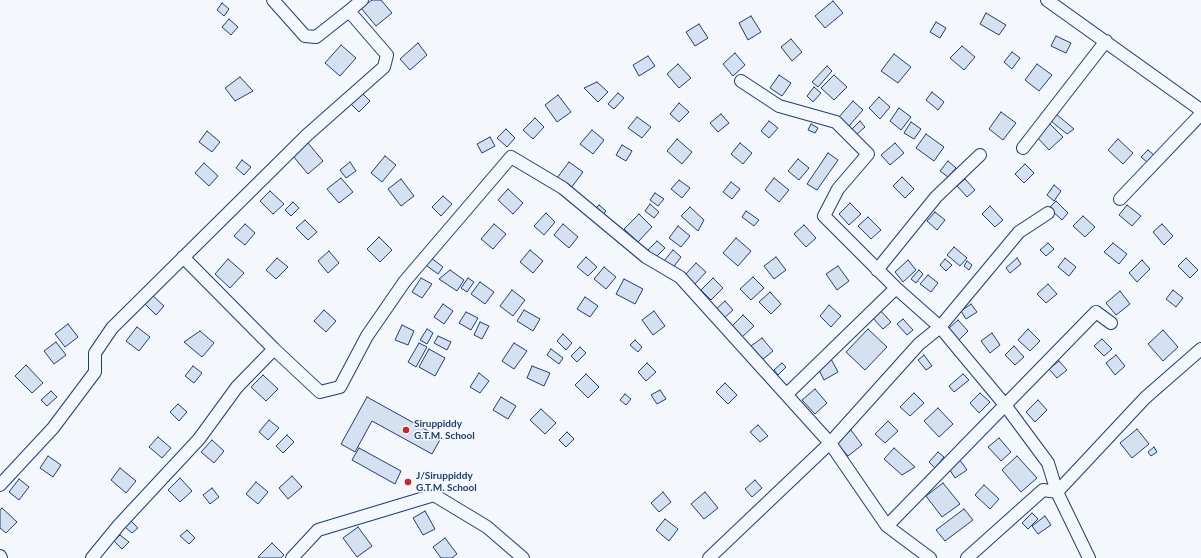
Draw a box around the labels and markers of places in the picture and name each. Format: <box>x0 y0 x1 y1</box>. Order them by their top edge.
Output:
place label: Siruppiddy G.T.M. School <box>414 418 475 442</box>
marker: Siruppiddy G.T.M. School <box>401 425 411 435</box>
place label: J/Siruppiddy G.T.M. School <box>416 470 477 494</box>
marker: J/Siruppiddy G.T.M. School <box>403 477 413 487</box>

